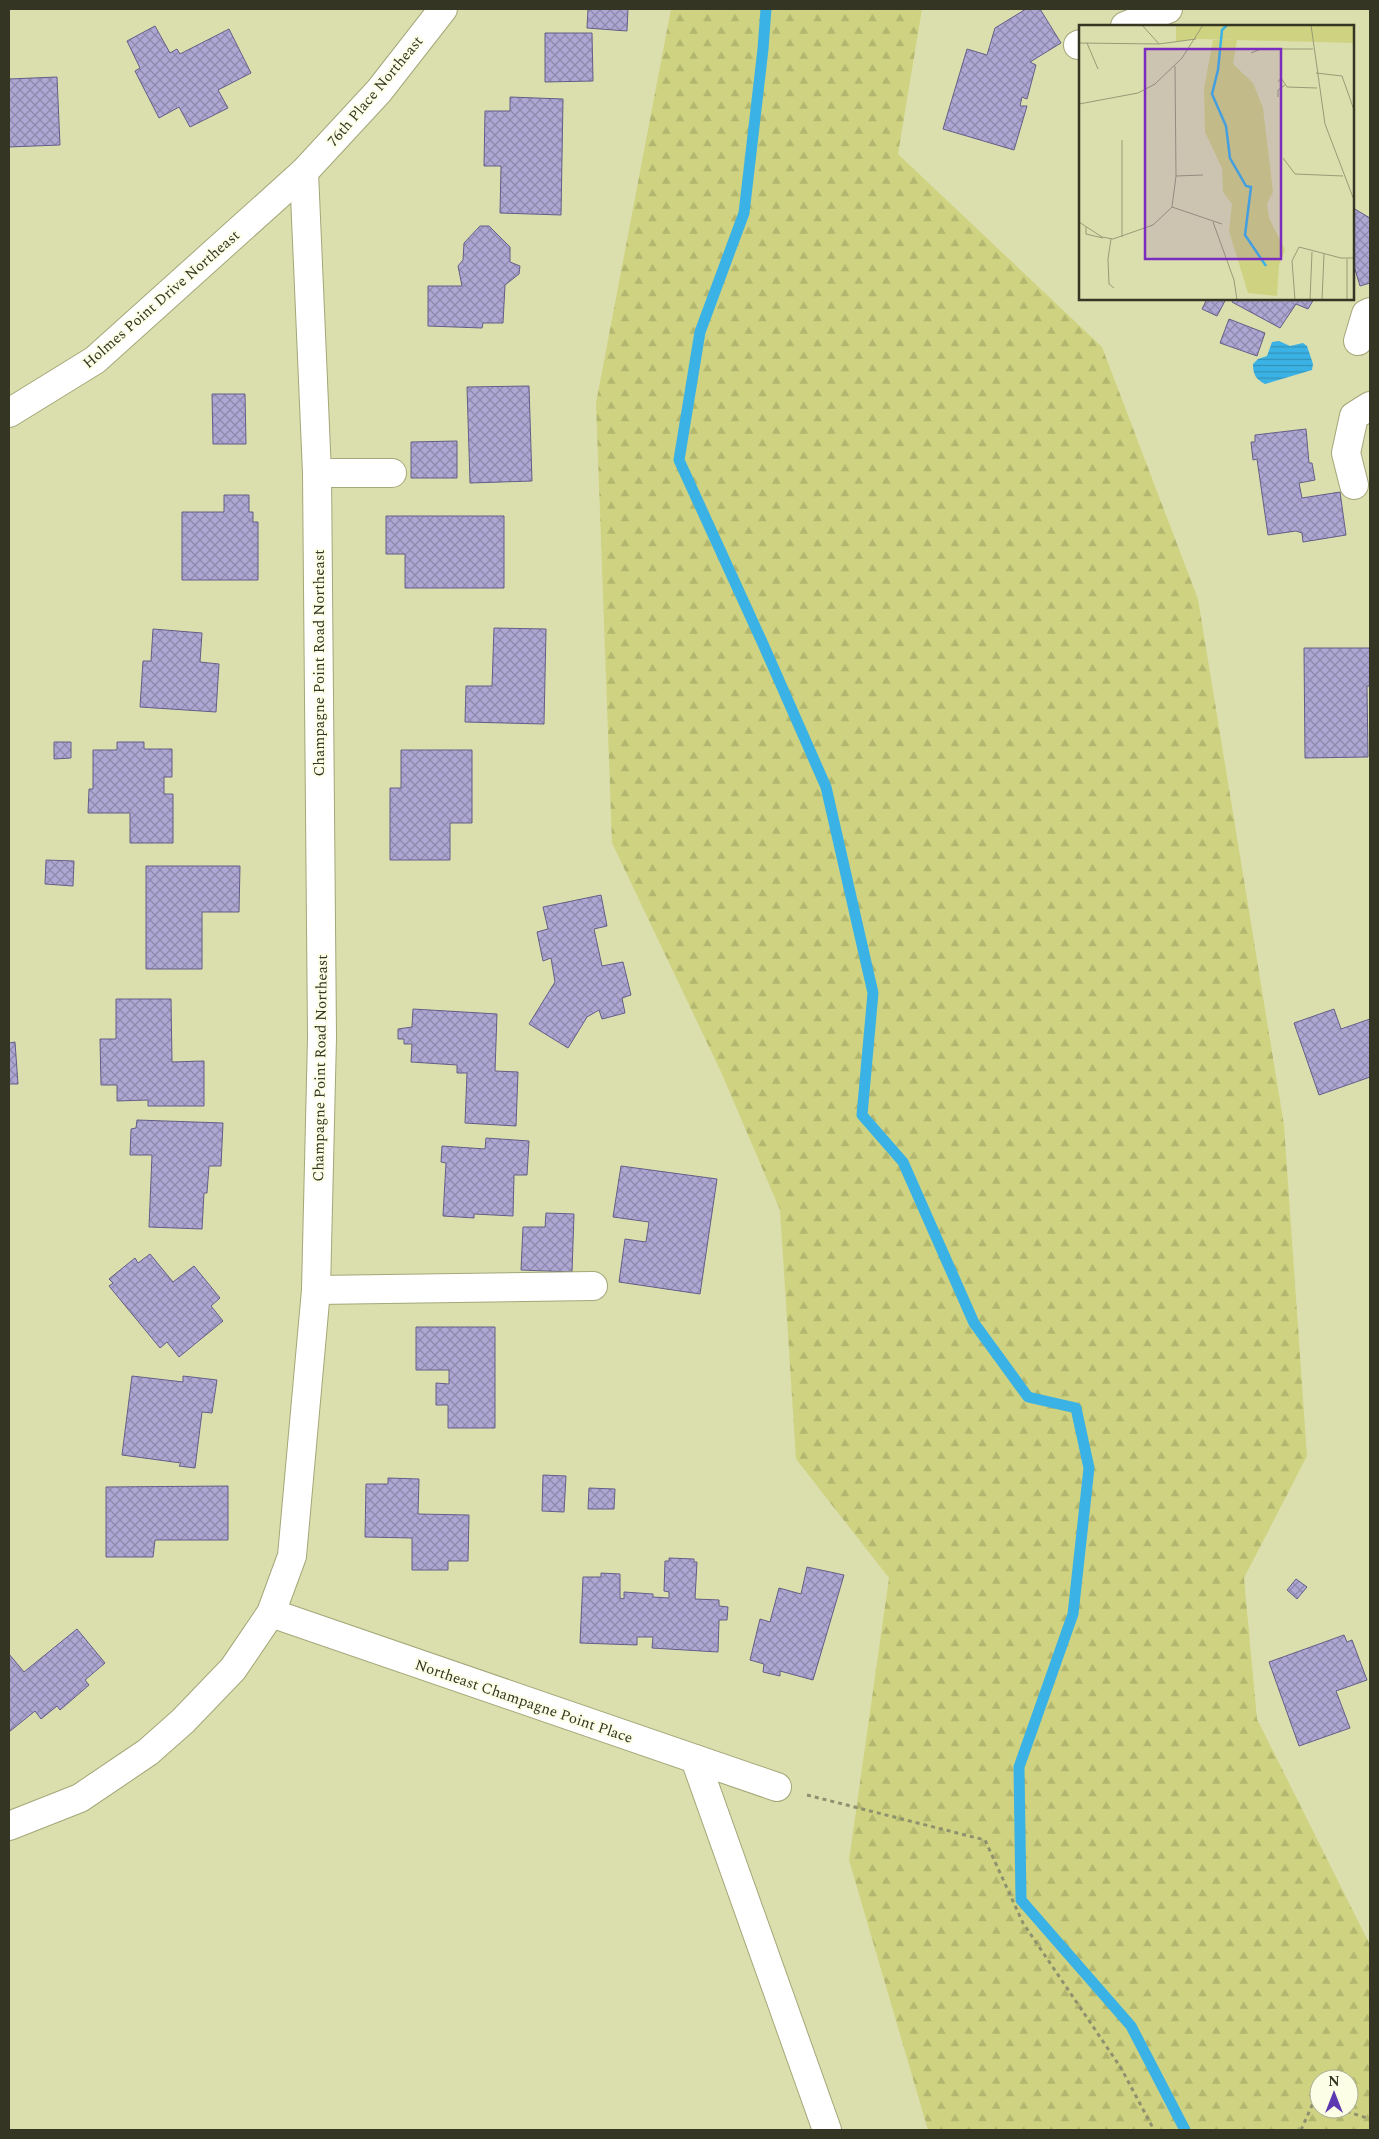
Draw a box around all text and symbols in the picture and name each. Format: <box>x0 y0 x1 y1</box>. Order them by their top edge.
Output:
inset map <box>1079 25 1354 300</box>
street label: 76th Place Northeast <box>322 31 429 152</box>
street label: Holmes Point Drive Northeast <box>78 225 245 374</box>
street label: Champagne Point Road Northeast <box>308 549 331 777</box>
street label: Champagne Point Road Northeast <box>307 954 334 1182</box>
street label: Northeast Champagne Point Place <box>412 1653 636 1750</box>
north arrow <box>1309 2069 1359 2119</box>
text: N <box>1328 2071 1340 2092</box>

